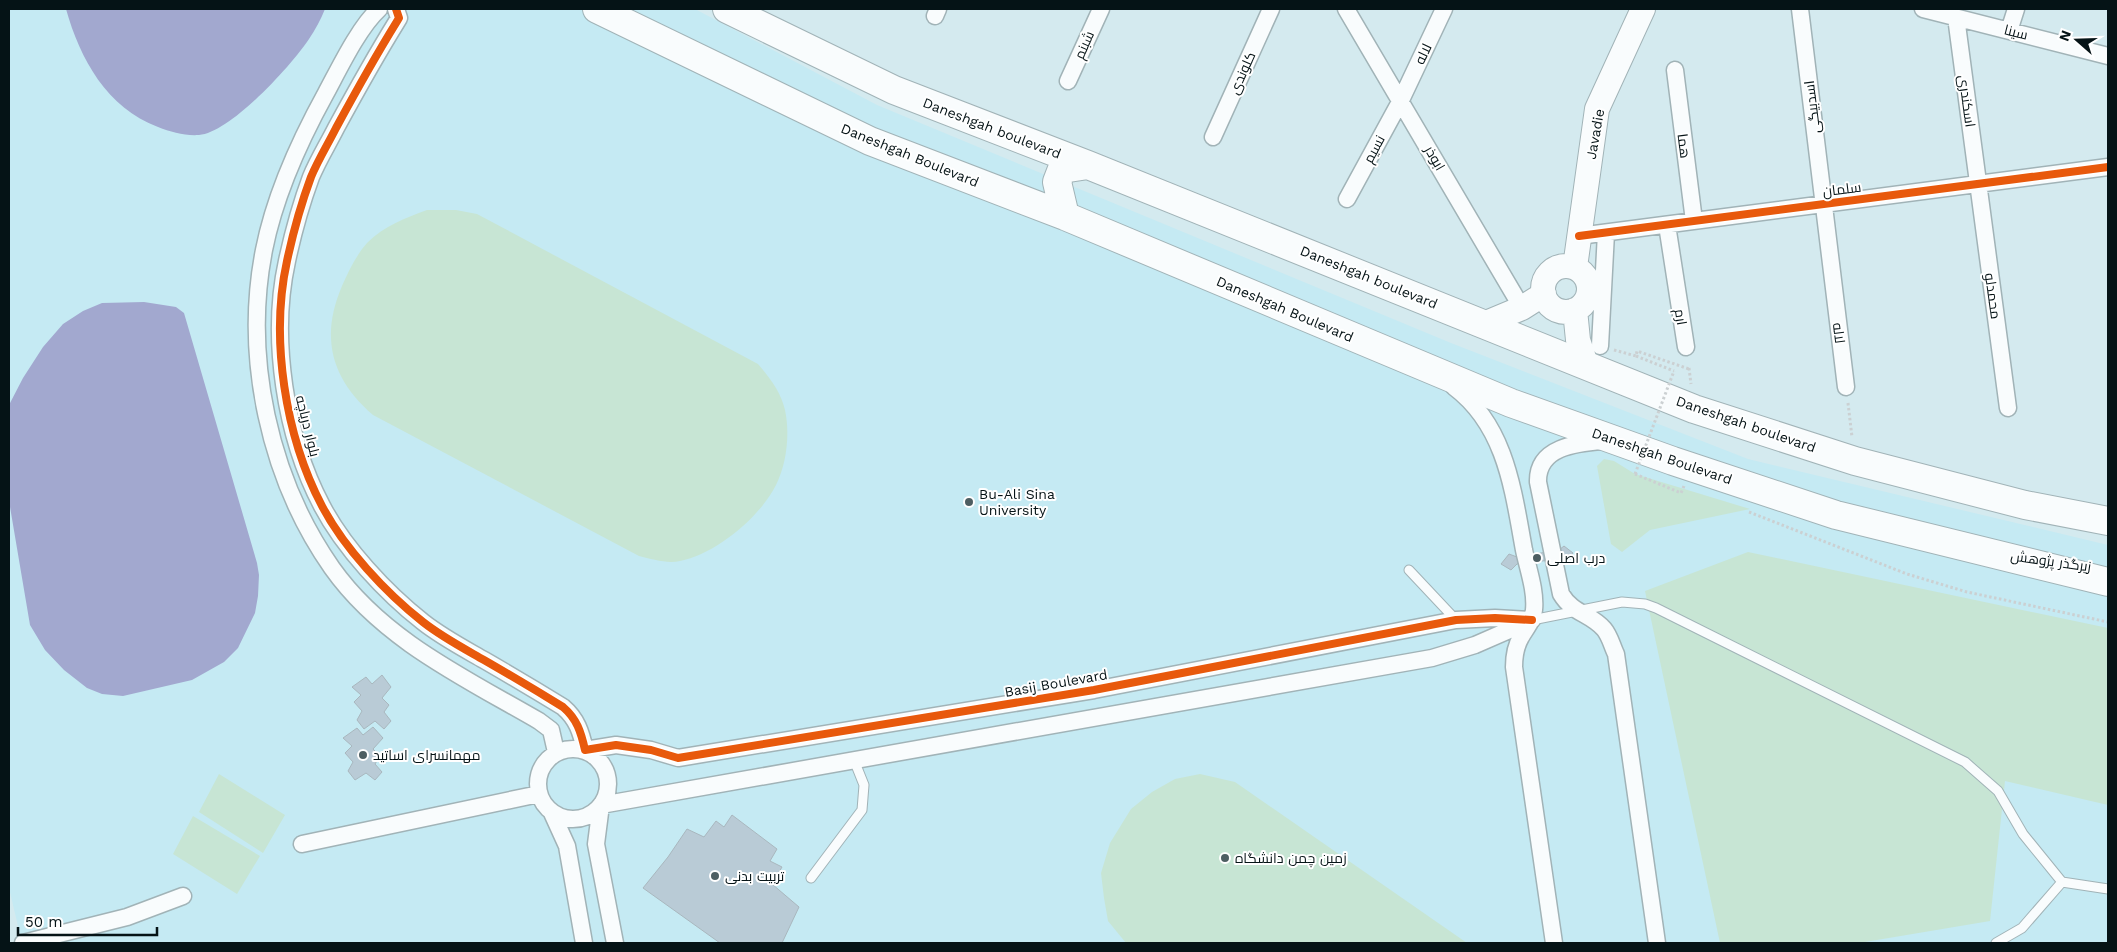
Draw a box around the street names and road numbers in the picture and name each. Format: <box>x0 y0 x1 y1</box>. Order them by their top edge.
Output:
street label: سینا <box>2002 21 2030 43</box>
street label: شبنم <box>1071 28 1099 62</box>
street label: لاله <box>1411 41 1435 67</box>
street label: کلوندی <box>1226 49 1258 97</box>
street label: اسکندری <box>1955 74 1979 128</box>
street label: اسدبیگی <box>1801 80 1823 134</box>
street label: Daneshgah boulevard <box>921 94 1063 162</box>
street label: Javadie <box>1583 108 1607 160</box>
street label: Daneshgah Boulevard <box>839 120 981 190</box>
street label: نسیم <box>1360 132 1390 167</box>
street label: هما <box>1675 133 1693 159</box>
street label: ابوذر <box>1421 142 1448 173</box>
street label: سلمان <box>1822 179 1862 199</box>
street label: Daneshgah boulevard <box>1298 242 1440 312</box>
street label: محمدلو <box>1982 272 2004 320</box>
street label: Daneshgah Boulevard <box>1214 273 1356 345</box>
street label: ارم <box>1670 308 1690 327</box>
street label: لاله <box>1830 322 1848 344</box>
street label: Daneshgah boulevard <box>1674 393 1818 455</box>
street label: بلوار دریاچه <box>291 394 323 459</box>
street label: Daneshgah Boulevard <box>1590 424 1734 488</box>
street label: زیرگذر پژوهش <box>2009 547 2092 577</box>
street label: Basij Boulevard <box>1003 666 1109 700</box>

